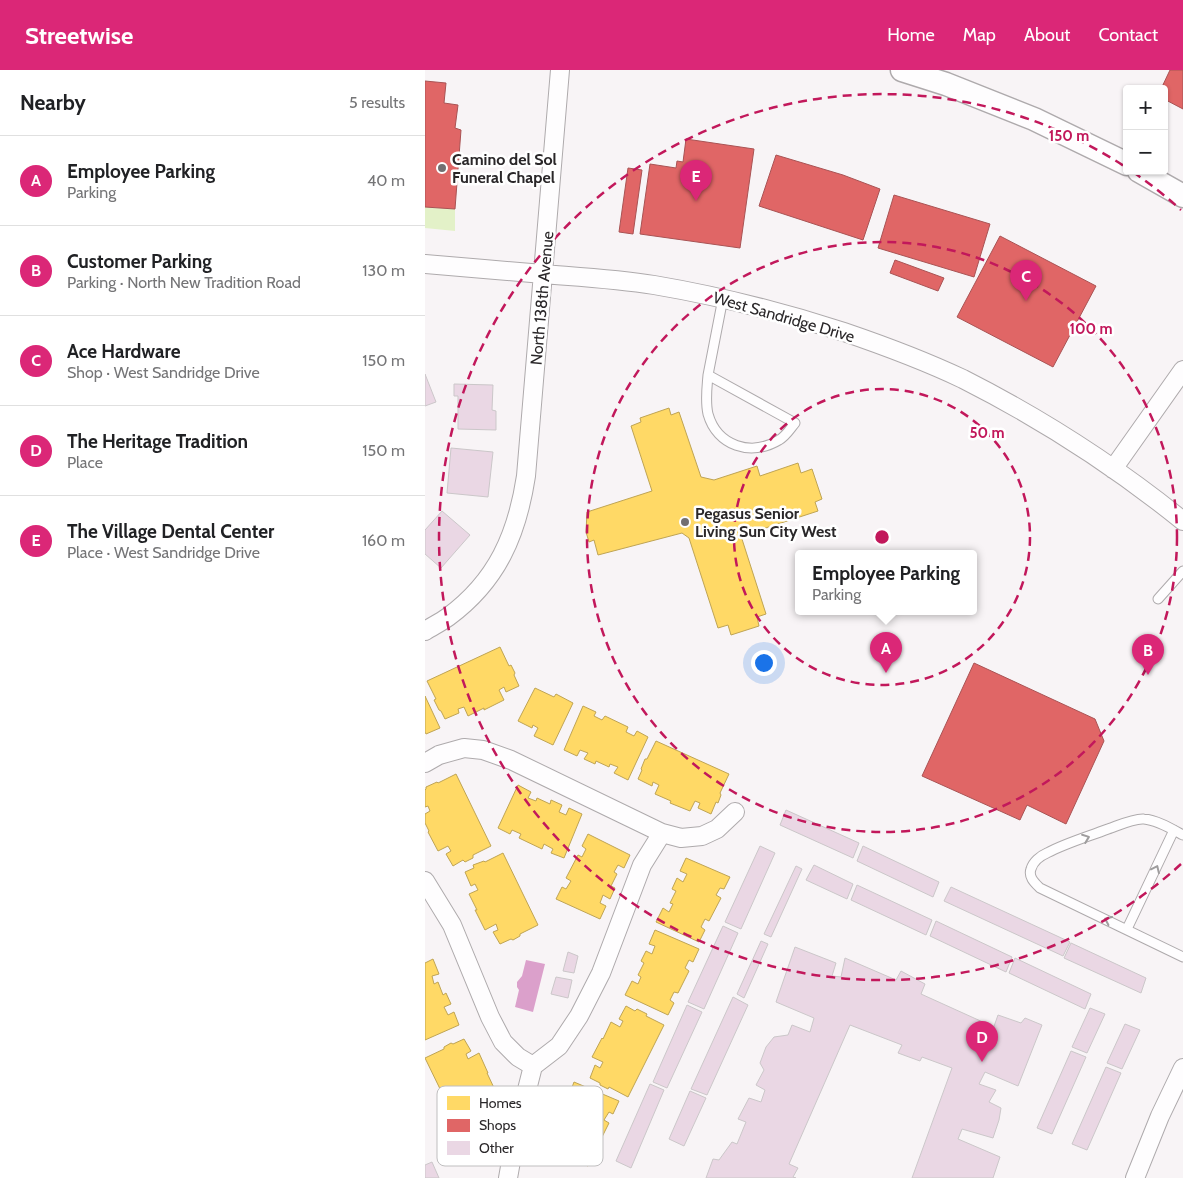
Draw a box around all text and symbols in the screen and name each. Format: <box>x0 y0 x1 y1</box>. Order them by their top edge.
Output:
text: Streetwise <box>25 21 133 50</box>
text: Home <box>887 24 935 46</box>
text: Map <box>963 24 996 46</box>
text: About <box>1024 24 1070 46</box>
text: Contact <box>1098 24 1158 46</box>
map controls <box>1123 85 1168 175</box>
button: + <box>1123 85 1168 130</box>
text: Nearby <box>20 90 86 115</box>
text: 5 results <box>349 93 405 112</box>
text: 150 m <box>1049 127 1089 145</box>
button: − <box>1123 130 1168 175</box>
place label: Camino del Sol Funeral Chapel <box>452 150 557 187</box>
text: Employee Parking <box>67 160 215 183</box>
pin: E <box>680 160 712 201</box>
marker: Camino del Sol Funeral Chapel <box>436 162 448 174</box>
text: A <box>31 171 41 190</box>
text: 40 m <box>367 171 405 190</box>
text: Parking <box>67 183 116 202</box>
street label: North 138th Avenue <box>527 230 557 366</box>
text: Customer Parking <box>67 250 212 273</box>
pin: C <box>1010 260 1042 301</box>
text: B <box>31 261 41 280</box>
text: 130 m <box>362 261 405 280</box>
text: Parking · North New Tradition Road <box>67 273 301 292</box>
street label: West Sandridge Drive <box>711 288 857 346</box>
text: 100 m <box>1069 320 1113 338</box>
text: Ace Hardware <box>67 340 180 363</box>
text: C <box>31 351 41 370</box>
text: 150 m <box>362 351 405 370</box>
text: Shop · West Sandridge Drive <box>67 363 260 382</box>
text: 50 m <box>969 424 1005 442</box>
text: The Heritage Tradition <box>67 430 248 453</box>
text: D <box>30 441 42 460</box>
text: 150 m <box>362 441 405 460</box>
text: Place <box>67 453 103 472</box>
place label: Pegasus Senior Living Sun City West <box>695 504 837 541</box>
marker: Pegasus Senior Living Sun City West <box>679 516 691 528</box>
text: The Village Dental Center <box>67 520 274 543</box>
centre of rings <box>873 528 891 546</box>
text: E <box>31 531 41 550</box>
text: 160 m <box>362 531 405 550</box>
text: Place · West Sandridge Drive <box>67 543 260 562</box>
popup <box>795 550 977 615</box>
text: Employee Parking <box>812 562 960 585</box>
text: Parking <box>812 585 861 604</box>
pin: A <box>870 632 902 673</box>
pin: B <box>1132 634 1164 675</box>
your location <box>751 650 777 676</box>
one-way arrow <box>1081 833 1089 843</box>
one-way arrow <box>1149 866 1159 875</box>
one-way arrow <box>1104 916 1113 926</box>
pin: D <box>966 1021 998 1062</box>
legend <box>437 1086 603 1166</box>
text: Homes <box>479 1094 522 1112</box>
text: Shops <box>479 1116 516 1134</box>
text: Other <box>479 1139 514 1157</box>

